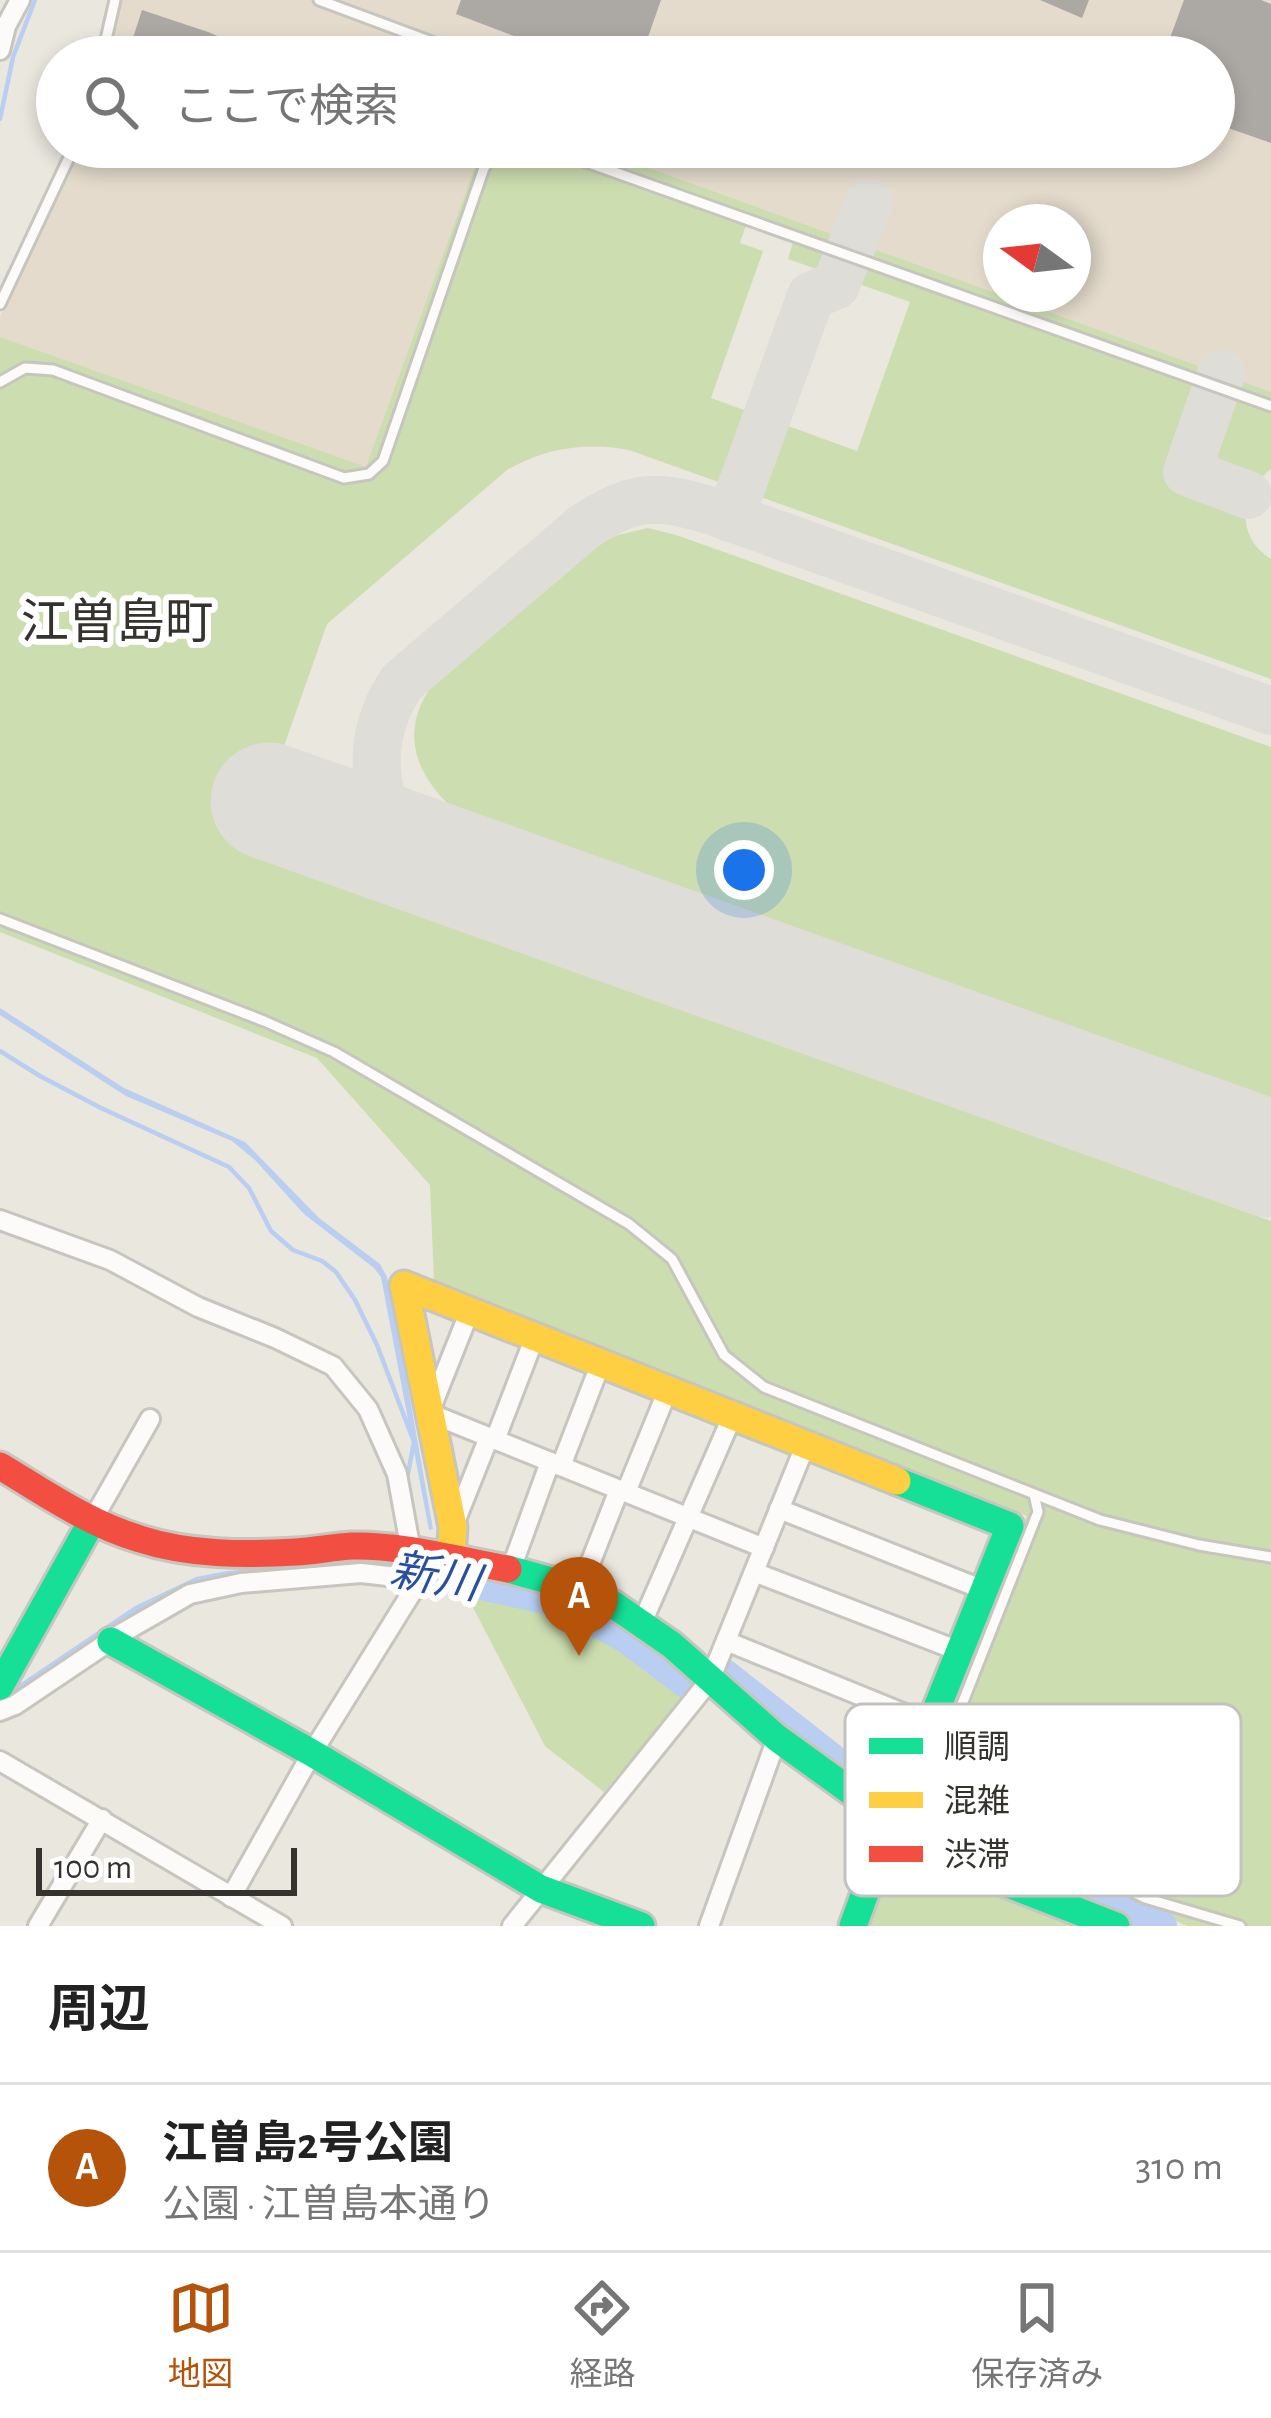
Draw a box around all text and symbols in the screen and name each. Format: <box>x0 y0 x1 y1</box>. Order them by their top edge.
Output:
search box <box>36 36 1235 168</box>
icon: search <box>78 69 144 135</box>
text: ここで検索 <box>174 85 399 130</box>
north arrow <box>983 204 1091 312</box>
district label: 江曽島町 <box>21 597 213 648</box>
your location <box>714 840 774 900</box>
water label: 新川 <box>387 1546 488 1609</box>
pin: A <box>540 1557 618 1656</box>
legend <box>845 1704 1241 1896</box>
text: 順調 <box>944 1731 1010 1765</box>
text: 混雑 <box>944 1784 1010 1819</box>
text: 渋滞 <box>944 1838 1010 1873</box>
scale bar <box>36 1842 297 1895</box>
text: 100 m <box>54 1852 132 1885</box>
text: 周辺 <box>48 1985 150 2036</box>
text: 江曽島2号公園 <box>162 2122 453 2167</box>
text: A <box>75 2148 99 2187</box>
text: 310 m <box>1135 2148 1223 2187</box>
text: 公園 · 江曽島本通り <box>162 2186 496 2225</box>
tab: 地図 <box>168 2275 234 2396</box>
tab: 経路 <box>569 2275 635 2396</box>
tab: 保存済み <box>971 2275 1103 2396</box>

